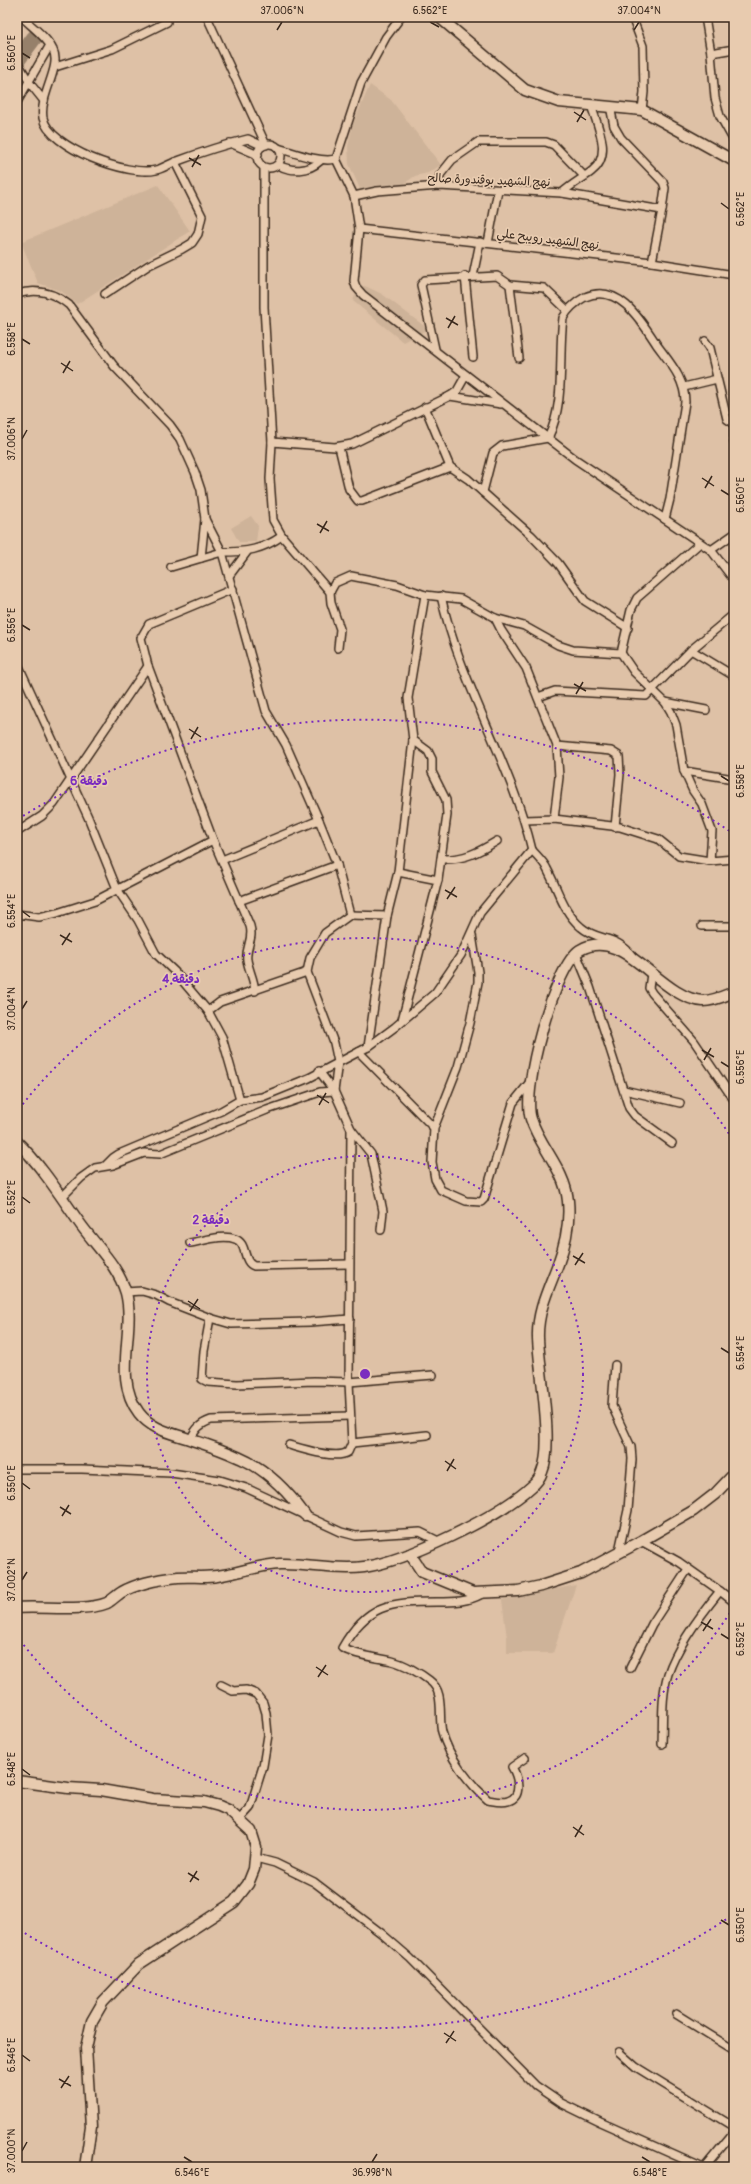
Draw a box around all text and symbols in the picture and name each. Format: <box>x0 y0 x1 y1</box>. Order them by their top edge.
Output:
text: 37.006°N <box>260 5 304 17</box>
text: 6.562°E <box>413 5 447 17</box>
text: 37.004°N <box>617 5 661 17</box>
text: 6.560°E <box>6 35 18 71</box>
street label: نهج الشهيد بوقندورة صالح <box>427 171 551 191</box>
text: 6.562°E <box>735 192 747 226</box>
street label: نهج الشهيد رويبح علي <box>496 226 600 256</box>
text: 6.558°E <box>6 322 18 356</box>
text: 37.006°N <box>6 417 18 461</box>
text: 6.560°E <box>735 477 747 513</box>
text: 6.556°E <box>6 608 18 642</box>
text: 6.558°E <box>735 764 747 798</box>
text: 6 دقيقة <box>70 774 108 789</box>
text: 6.554°E <box>6 894 18 928</box>
text: 4 دقيقة <box>161 972 200 987</box>
text: 37.004°N <box>6 987 18 1031</box>
text: 6.556°E <box>735 1050 747 1084</box>
text: 6.552°E <box>6 1180 18 1214</box>
text: 2 دقيقة <box>193 1213 230 1228</box>
text: 6.554°E <box>735 1336 747 1370</box>
centre of rings <box>358 1367 372 1381</box>
text: 6.550°E <box>6 1465 18 1501</box>
text: 37.002°N <box>6 1558 18 1602</box>
text: 6.552°E <box>735 1622 747 1656</box>
text: 6.548°E <box>6 1752 18 1786</box>
text: 6.550°E <box>735 1907 747 1943</box>
text: 6.546°E <box>6 2038 18 2072</box>
text: 37.000°N <box>6 2128 18 2173</box>
text: 6.546°E <box>175 2167 209 2179</box>
text: 36.998°N <box>352 2167 392 2179</box>
text: 6.548°E <box>633 2167 667 2179</box>

